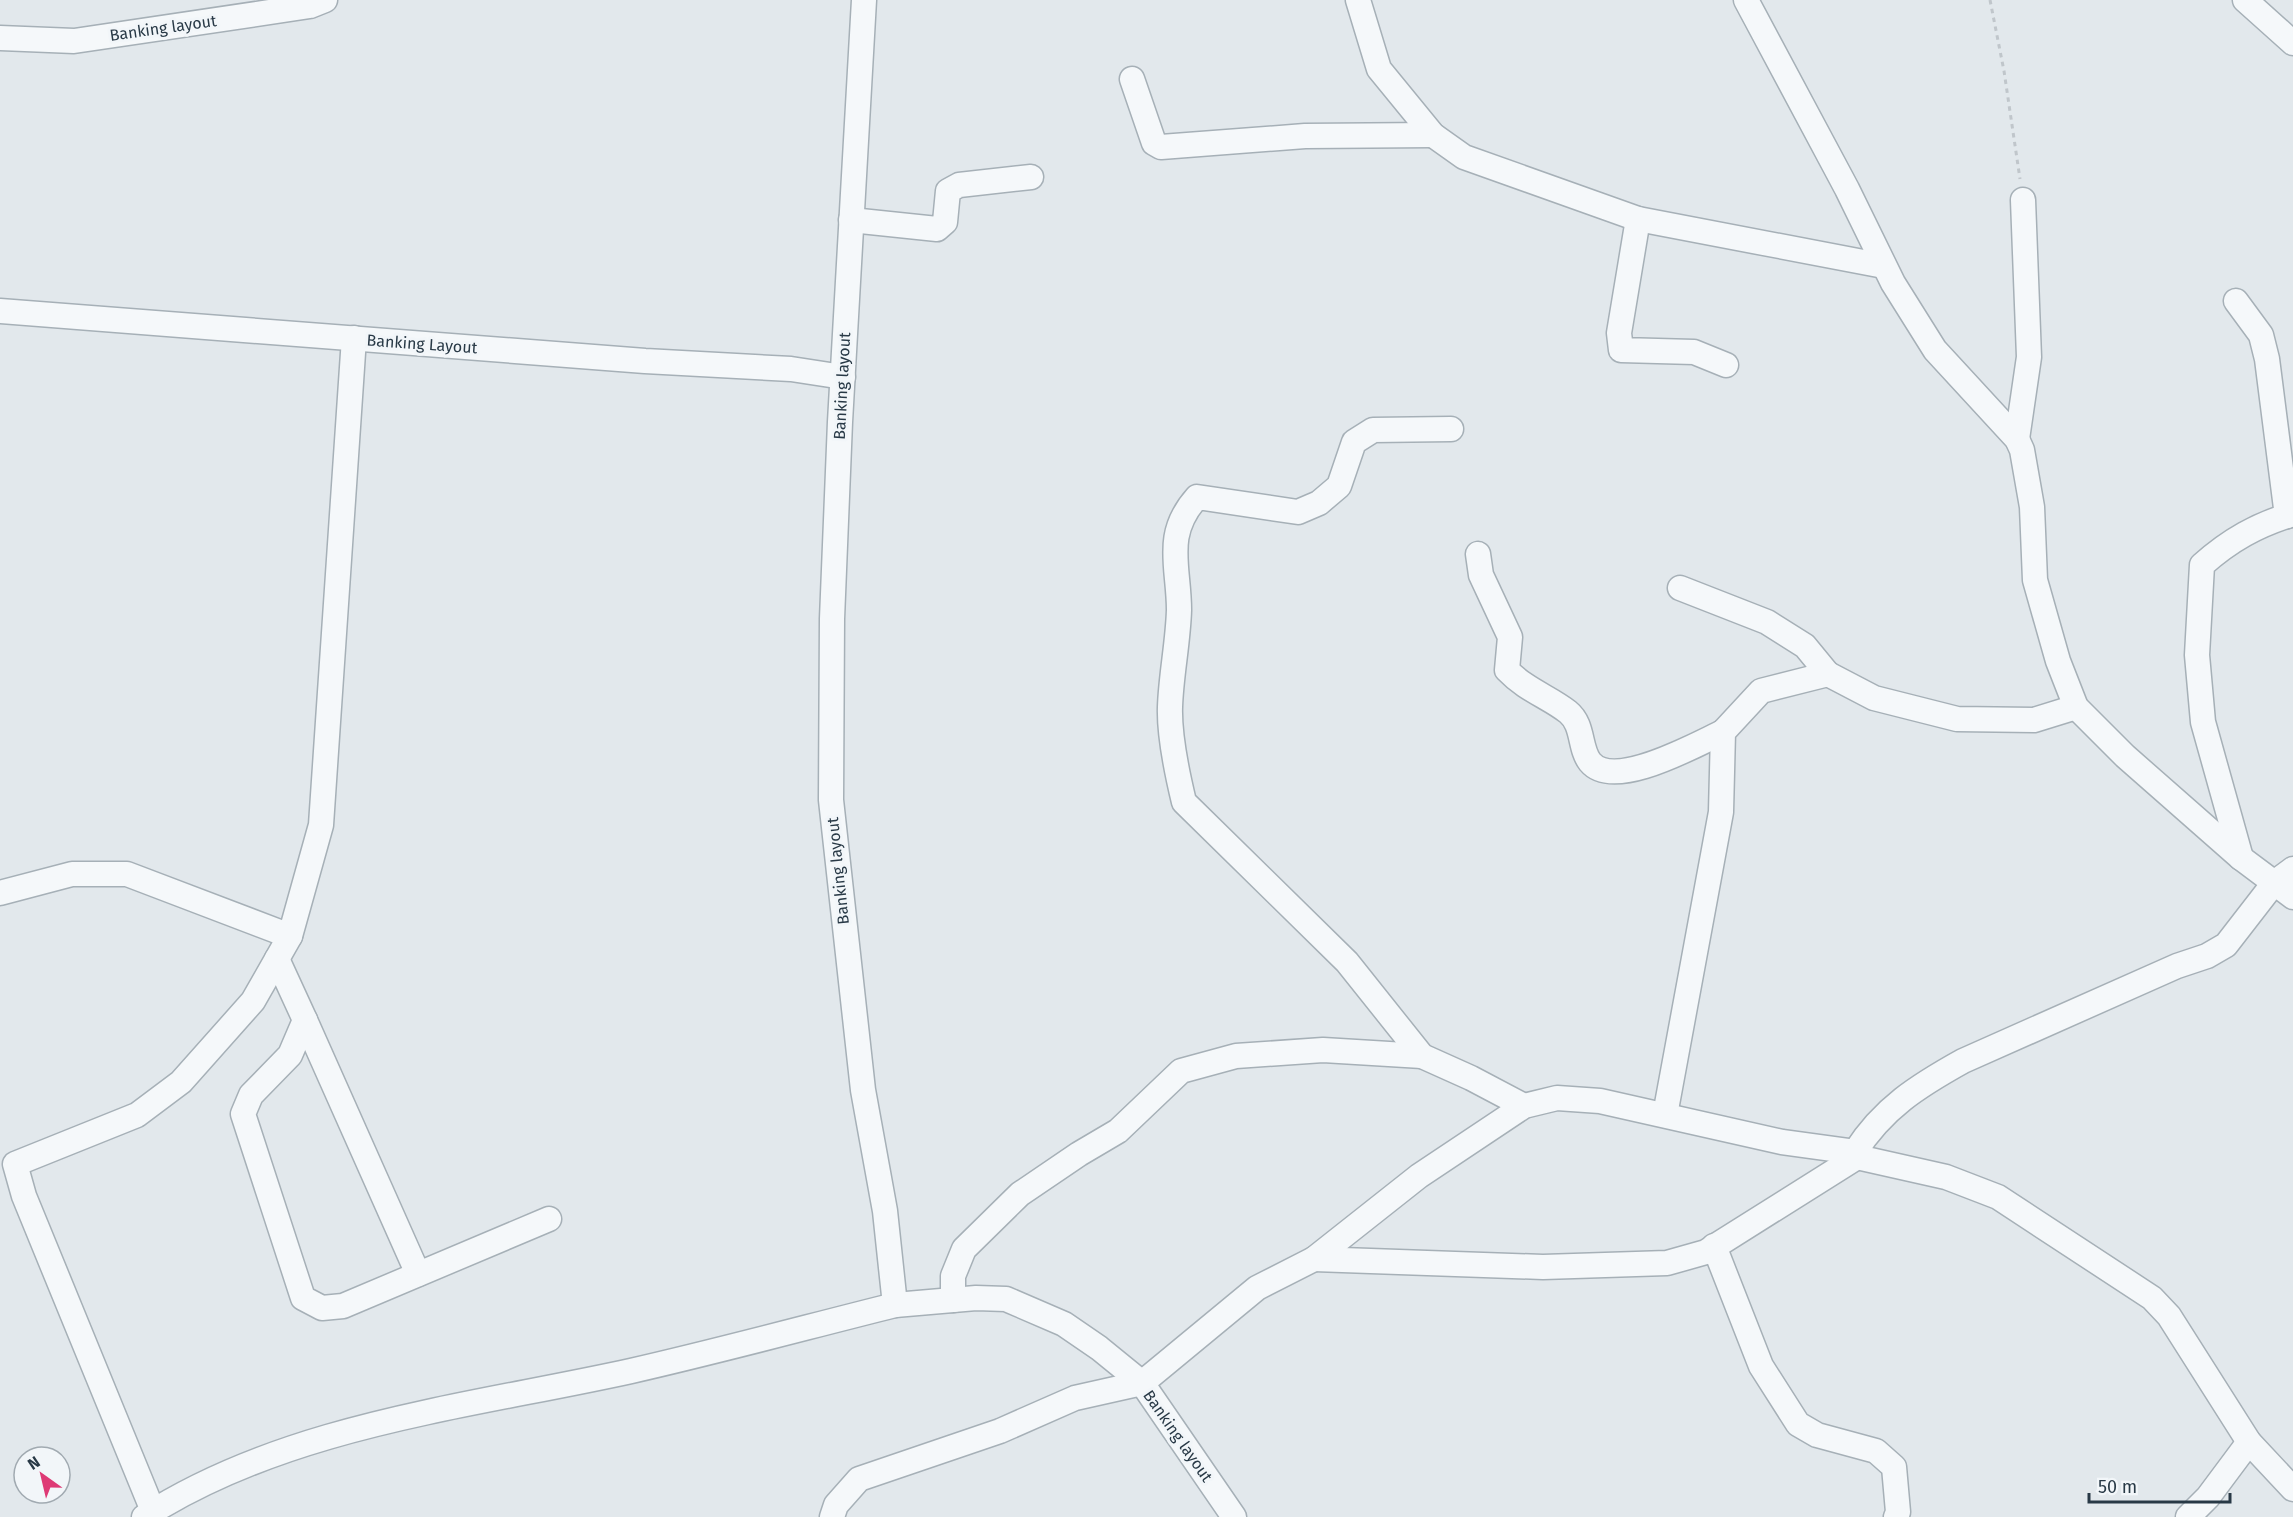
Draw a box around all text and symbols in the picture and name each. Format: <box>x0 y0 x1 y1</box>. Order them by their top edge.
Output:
street label: Banking layout <box>108 11 218 45</box>
street label: Banking Layout <box>366 331 478 357</box>
street label: Banking layout <box>830 331 854 440</box>
street label: Banking layout <box>823 816 853 926</box>
street label: Banking layout <box>1139 1386 1217 1486</box>
north arrow <box>12 1445 72 1505</box>
text: N <box>24 1452 44 1474</box>
scale bar <box>2089 1466 2230 1504</box>
text: 50 m <box>2098 1476 2137 1498</box>

